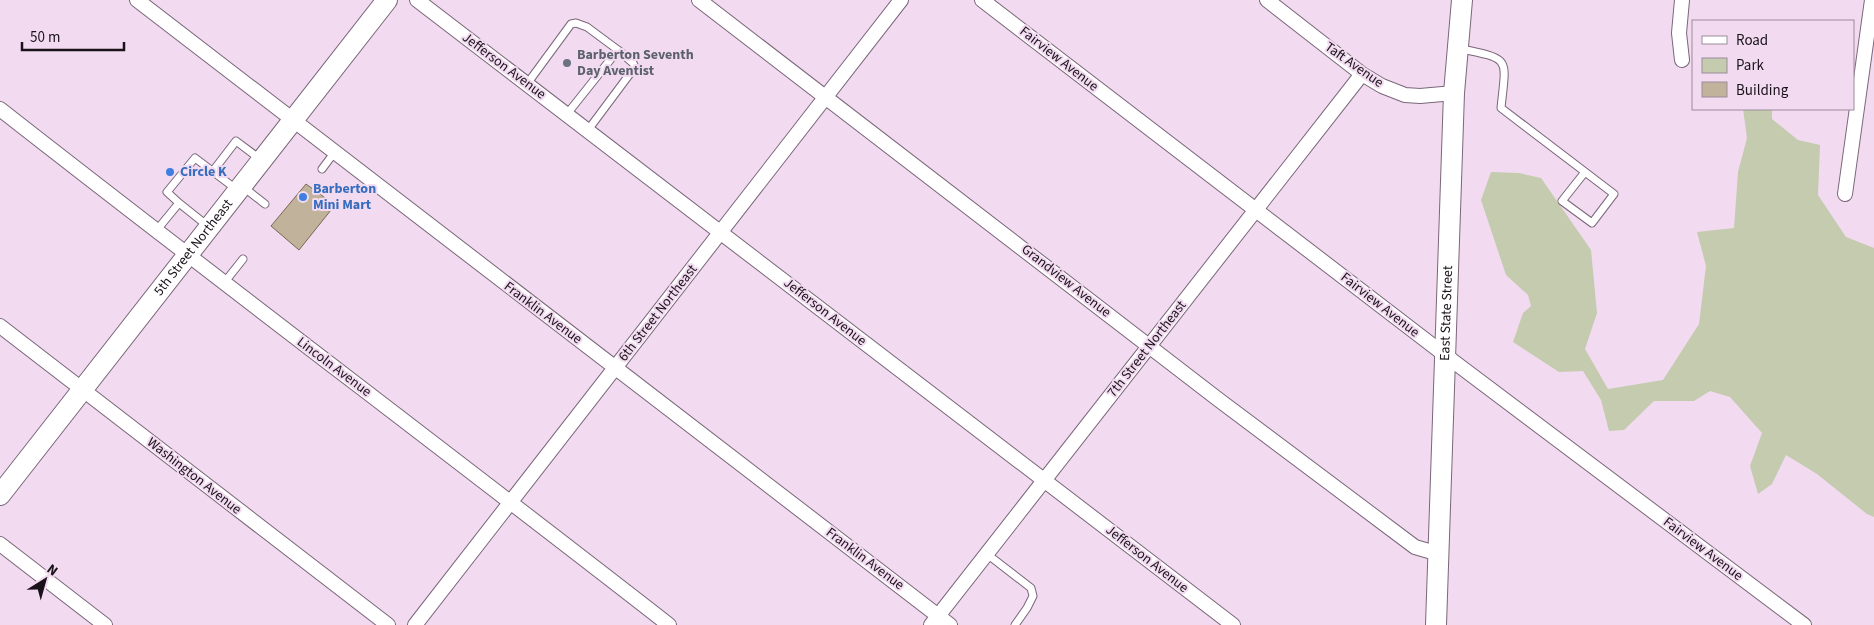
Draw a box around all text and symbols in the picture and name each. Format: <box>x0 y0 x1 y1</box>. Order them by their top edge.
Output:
scale bar <box>22 20 125 52</box>
legend <box>1692 20 1854 110</box>
street label: Fairview Avenue <box>1015 22 1103 96</box>
text: 50 m <box>30 27 60 48</box>
street label: Jefferson Avenue <box>458 28 550 104</box>
text: Road <box>1736 30 1768 51</box>
street label: Taft Avenue <box>1320 37 1388 93</box>
place label: Barberton Seventh Day Aventist <box>577 45 694 81</box>
text: Park <box>1736 55 1765 76</box>
marker: Barberton Seventh Day Aventist <box>561 57 573 69</box>
text: Building <box>1736 80 1789 101</box>
place label: Circle K <box>180 162 227 182</box>
marker: Circle K <box>164 166 176 178</box>
place label: Barberton Mini Mart <box>313 179 376 215</box>
marker: Barberton Mini Mart <box>297 191 309 203</box>
street label: 5th Street Northeast <box>149 195 238 300</box>
street label: Grandview Avenue <box>1017 240 1115 322</box>
street label: 6th Street Northeast <box>614 260 702 366</box>
street label: East State Street <box>1435 265 1458 361</box>
street label: Fairview Avenue <box>1336 268 1424 342</box>
street label: Jefferson Avenue <box>779 273 871 351</box>
street label: Franklin Avenue <box>500 277 586 349</box>
street label: 7th Street Northeast <box>1103 296 1191 402</box>
street label: Lincoln Avenue <box>293 332 376 402</box>
street label: Washington Avenue <box>142 433 246 519</box>
street label: Fairview Avenue <box>1659 512 1747 586</box>
street label: Jefferson Avenue <box>1101 520 1193 598</box>
street label: Franklin Avenue <box>822 523 908 595</box>
north arrow <box>20 555 70 605</box>
text: N <box>42 560 62 581</box>

